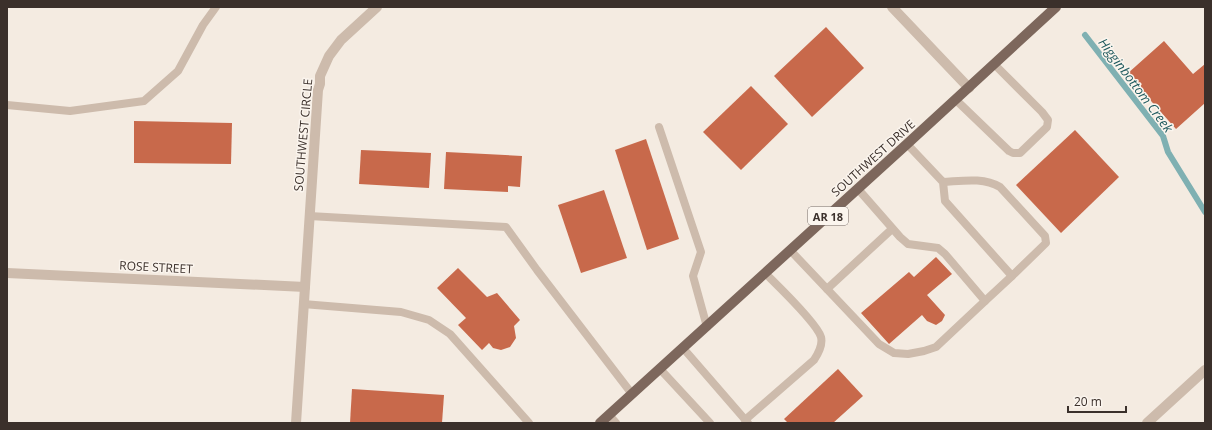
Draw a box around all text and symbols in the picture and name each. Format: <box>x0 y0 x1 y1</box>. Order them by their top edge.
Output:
water label: Higginbottom Creek <box>1095 34 1178 136</box>
street label: SOUTHWEST CIRCLE <box>290 78 316 192</box>
street label: SOUTHWEST DRIVE <box>827 116 919 200</box>
road number: AR 18 <box>808 207 848 225</box>
street label: ROSE STREET <box>119 257 194 277</box>
scale bar <box>1068 388 1126 414</box>
text: 20 m <box>1074 393 1102 410</box>

